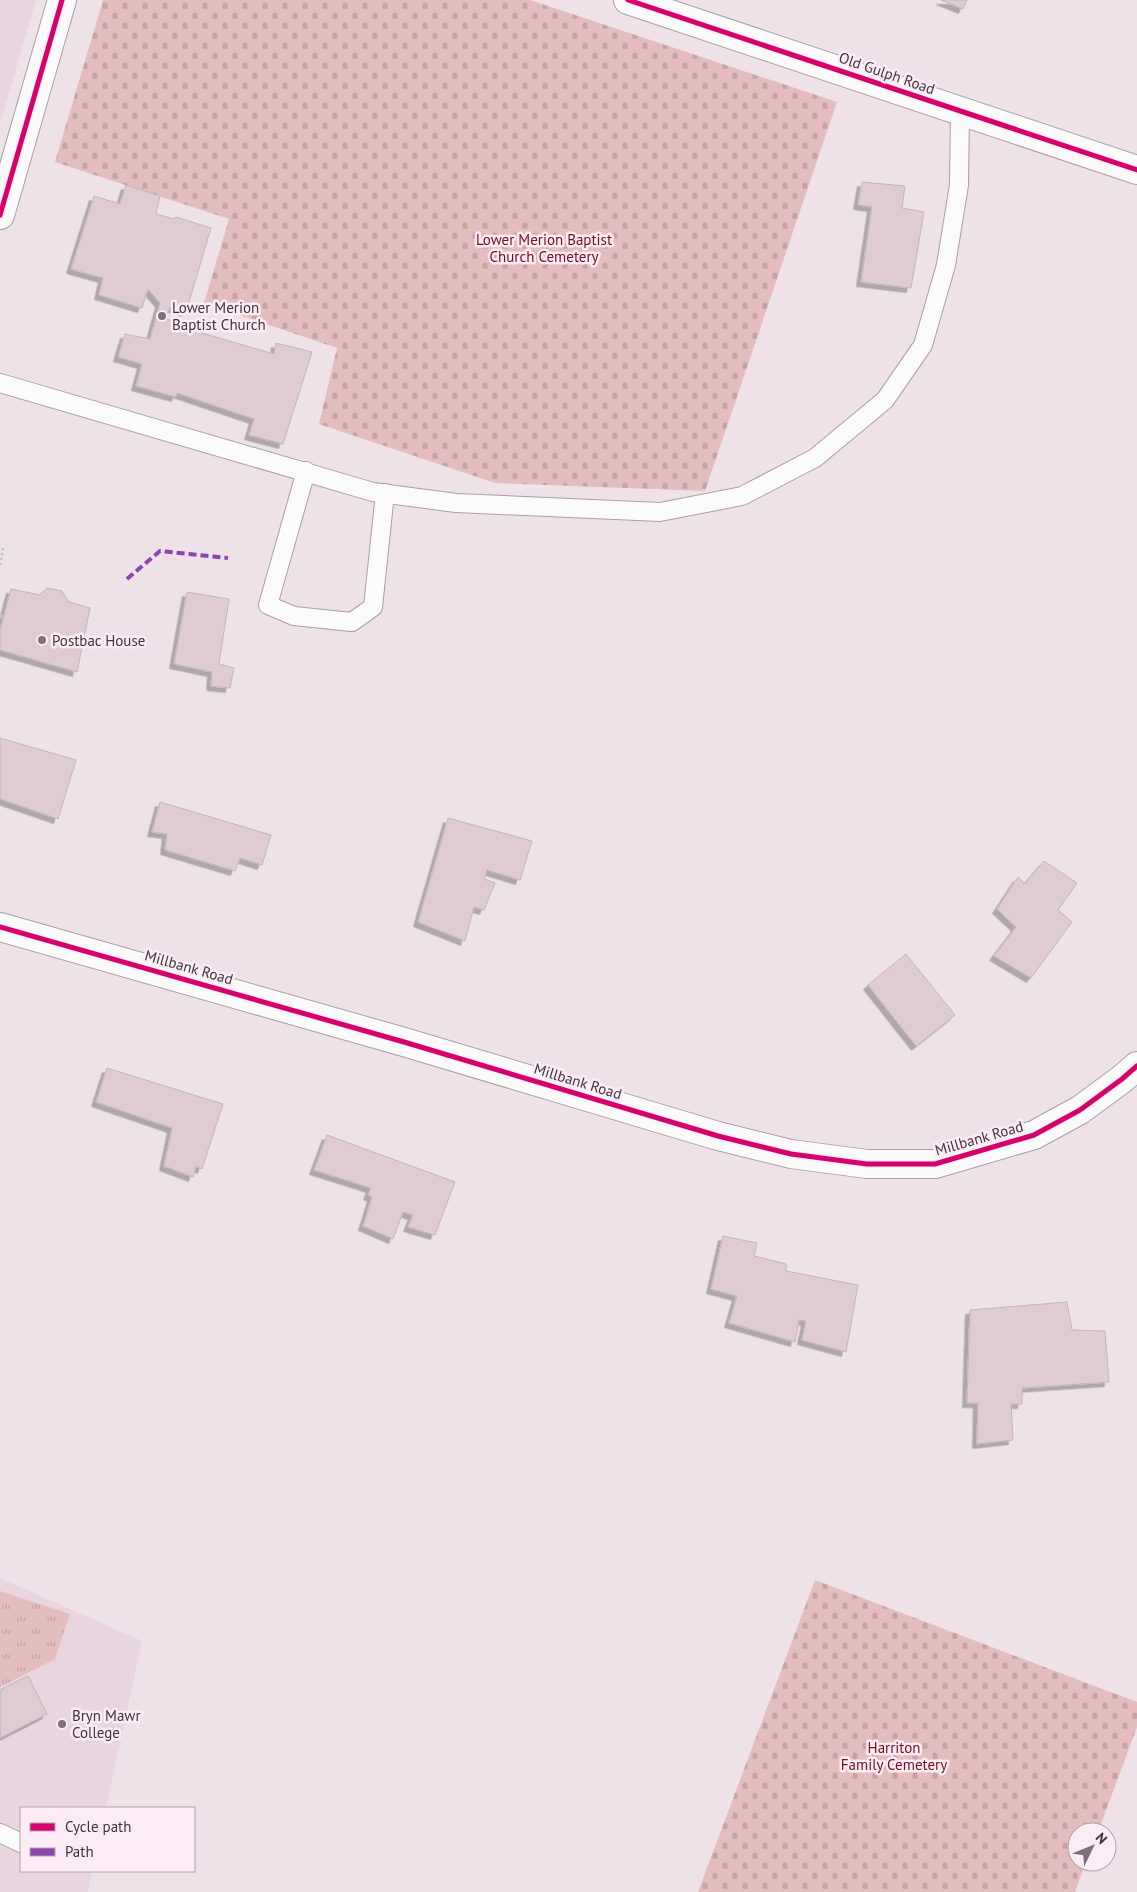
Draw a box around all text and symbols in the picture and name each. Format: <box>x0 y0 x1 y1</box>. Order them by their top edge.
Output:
street label: Old Gulph Road <box>836 48 938 98</box>
park label: Lower Merion Baptist Church Cemetery <box>476 230 612 266</box>
place label: Lower Merion Baptist Church <box>172 298 266 334</box>
marker: Lower Merion Baptist Church <box>156 310 168 322</box>
place label: Postbac House <box>52 631 145 650</box>
marker: Postbac House <box>36 634 48 646</box>
street label: Millbank Road <box>143 945 235 989</box>
street label: Millbank Road <box>532 1059 624 1103</box>
street label: Millbank Road <box>933 1116 1025 1160</box>
place label: Bryn Mawr College <box>72 1706 141 1742</box>
marker: Bryn Mawr College <box>56 1718 68 1730</box>
park label: Harriton Family Cemetery <box>841 1738 947 1774</box>
legend <box>20 1807 195 1872</box>
text: Cycle path <box>65 1817 131 1836</box>
north arrow <box>1067 1822 1117 1872</box>
text: N <box>1092 1829 1111 1848</box>
text: Path <box>65 1842 94 1861</box>

